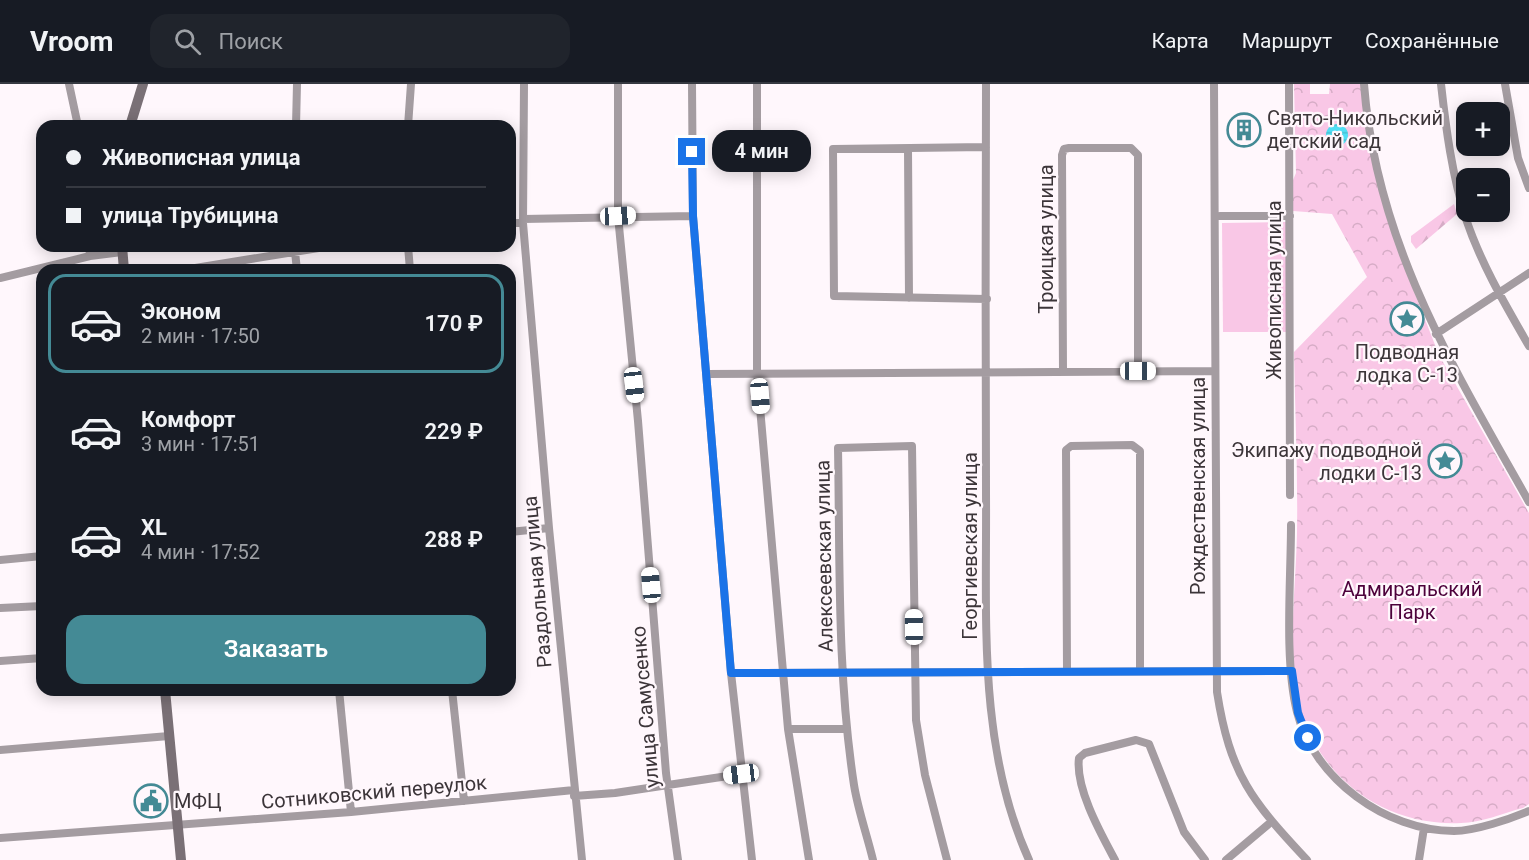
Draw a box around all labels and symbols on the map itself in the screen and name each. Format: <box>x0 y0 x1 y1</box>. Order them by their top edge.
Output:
place label: Свято-Никольский детский сад <box>1267 106 1443 153</box>
building icon: Свято-Никольский детский сад <box>1226 112 1262 148</box>
callout: 4 мин <box>713 131 812 173</box>
route end <box>678 138 705 165</box>
street label: Троицкая улица <box>1034 164 1058 314</box>
street label: Живописная улица <box>1262 200 1286 380</box>
car <box>600 206 636 226</box>
place icon: Подводная лодка С-13 <box>1389 301 1425 337</box>
place label: Подводная лодка С-13 <box>1355 340 1459 387</box>
car <box>1120 362 1156 380</box>
car <box>623 366 645 404</box>
car <box>749 377 771 415</box>
street label: Рождественская улица <box>1186 377 1210 595</box>
place label: Экипажу подводной лодки С-13 <box>1231 438 1422 485</box>
place icon: Экипажу подводной лодки С-13 <box>1427 443 1463 479</box>
street label: Георгиевская улица <box>958 452 982 640</box>
street label: Алексеевская улица <box>810 460 838 652</box>
street label: Раздольная улица <box>518 495 556 669</box>
car <box>640 566 662 604</box>
park label: Адмиральский Парк <box>1342 577 1482 624</box>
car <box>905 609 923 645</box>
street label: улица Самусенко <box>626 625 664 789</box>
route start <box>1294 724 1321 751</box>
car <box>722 763 760 785</box>
street label: Сотниковский переулок <box>260 770 488 814</box>
public building icon: МФЦ <box>133 783 169 819</box>
place label: МФЦ <box>174 789 222 813</box>

